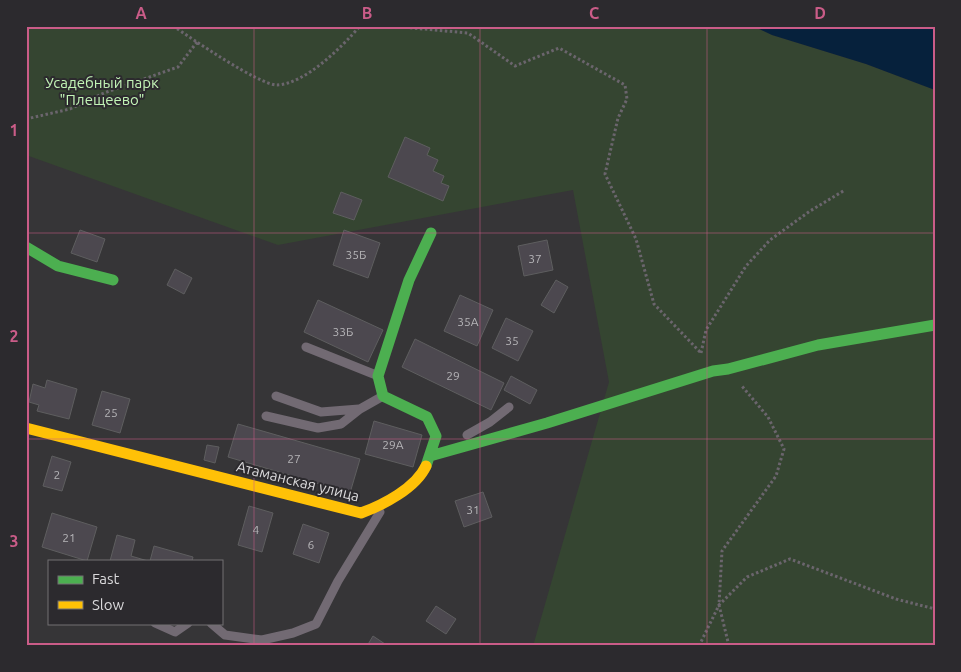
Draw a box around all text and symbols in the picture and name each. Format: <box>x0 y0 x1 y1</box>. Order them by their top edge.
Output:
text: A <box>135 4 147 22</box>
text: B <box>362 4 372 22</box>
text: C <box>589 4 599 22</box>
text: D <box>814 4 826 22</box>
park label: Усадебный парк "Плещеево" <box>45 74 159 108</box>
text: 1 <box>9 121 19 139</box>
house number: 35Б <box>346 248 366 261</box>
house number: 37 <box>528 252 542 265</box>
house number: 35А <box>457 315 479 328</box>
house number: 33Б <box>333 325 353 338</box>
text: 2 <box>9 327 19 345</box>
house number: 35 <box>505 334 519 347</box>
house number: 29 <box>446 369 460 382</box>
house number: 25 <box>104 406 118 419</box>
house number: 29А <box>382 438 404 451</box>
house number: 27 <box>287 452 301 465</box>
street label: Атаманская улица <box>235 458 361 504</box>
house number: 2 <box>54 468 60 481</box>
house number: 31 <box>466 503 480 516</box>
house number: 4 <box>253 523 260 536</box>
house number: 21 <box>62 531 76 544</box>
text: 3 <box>9 532 19 550</box>
house number: 6 <box>308 538 315 551</box>
legend <box>48 560 222 624</box>
text: Fast <box>92 570 120 587</box>
text: Slow <box>92 596 125 613</box>

